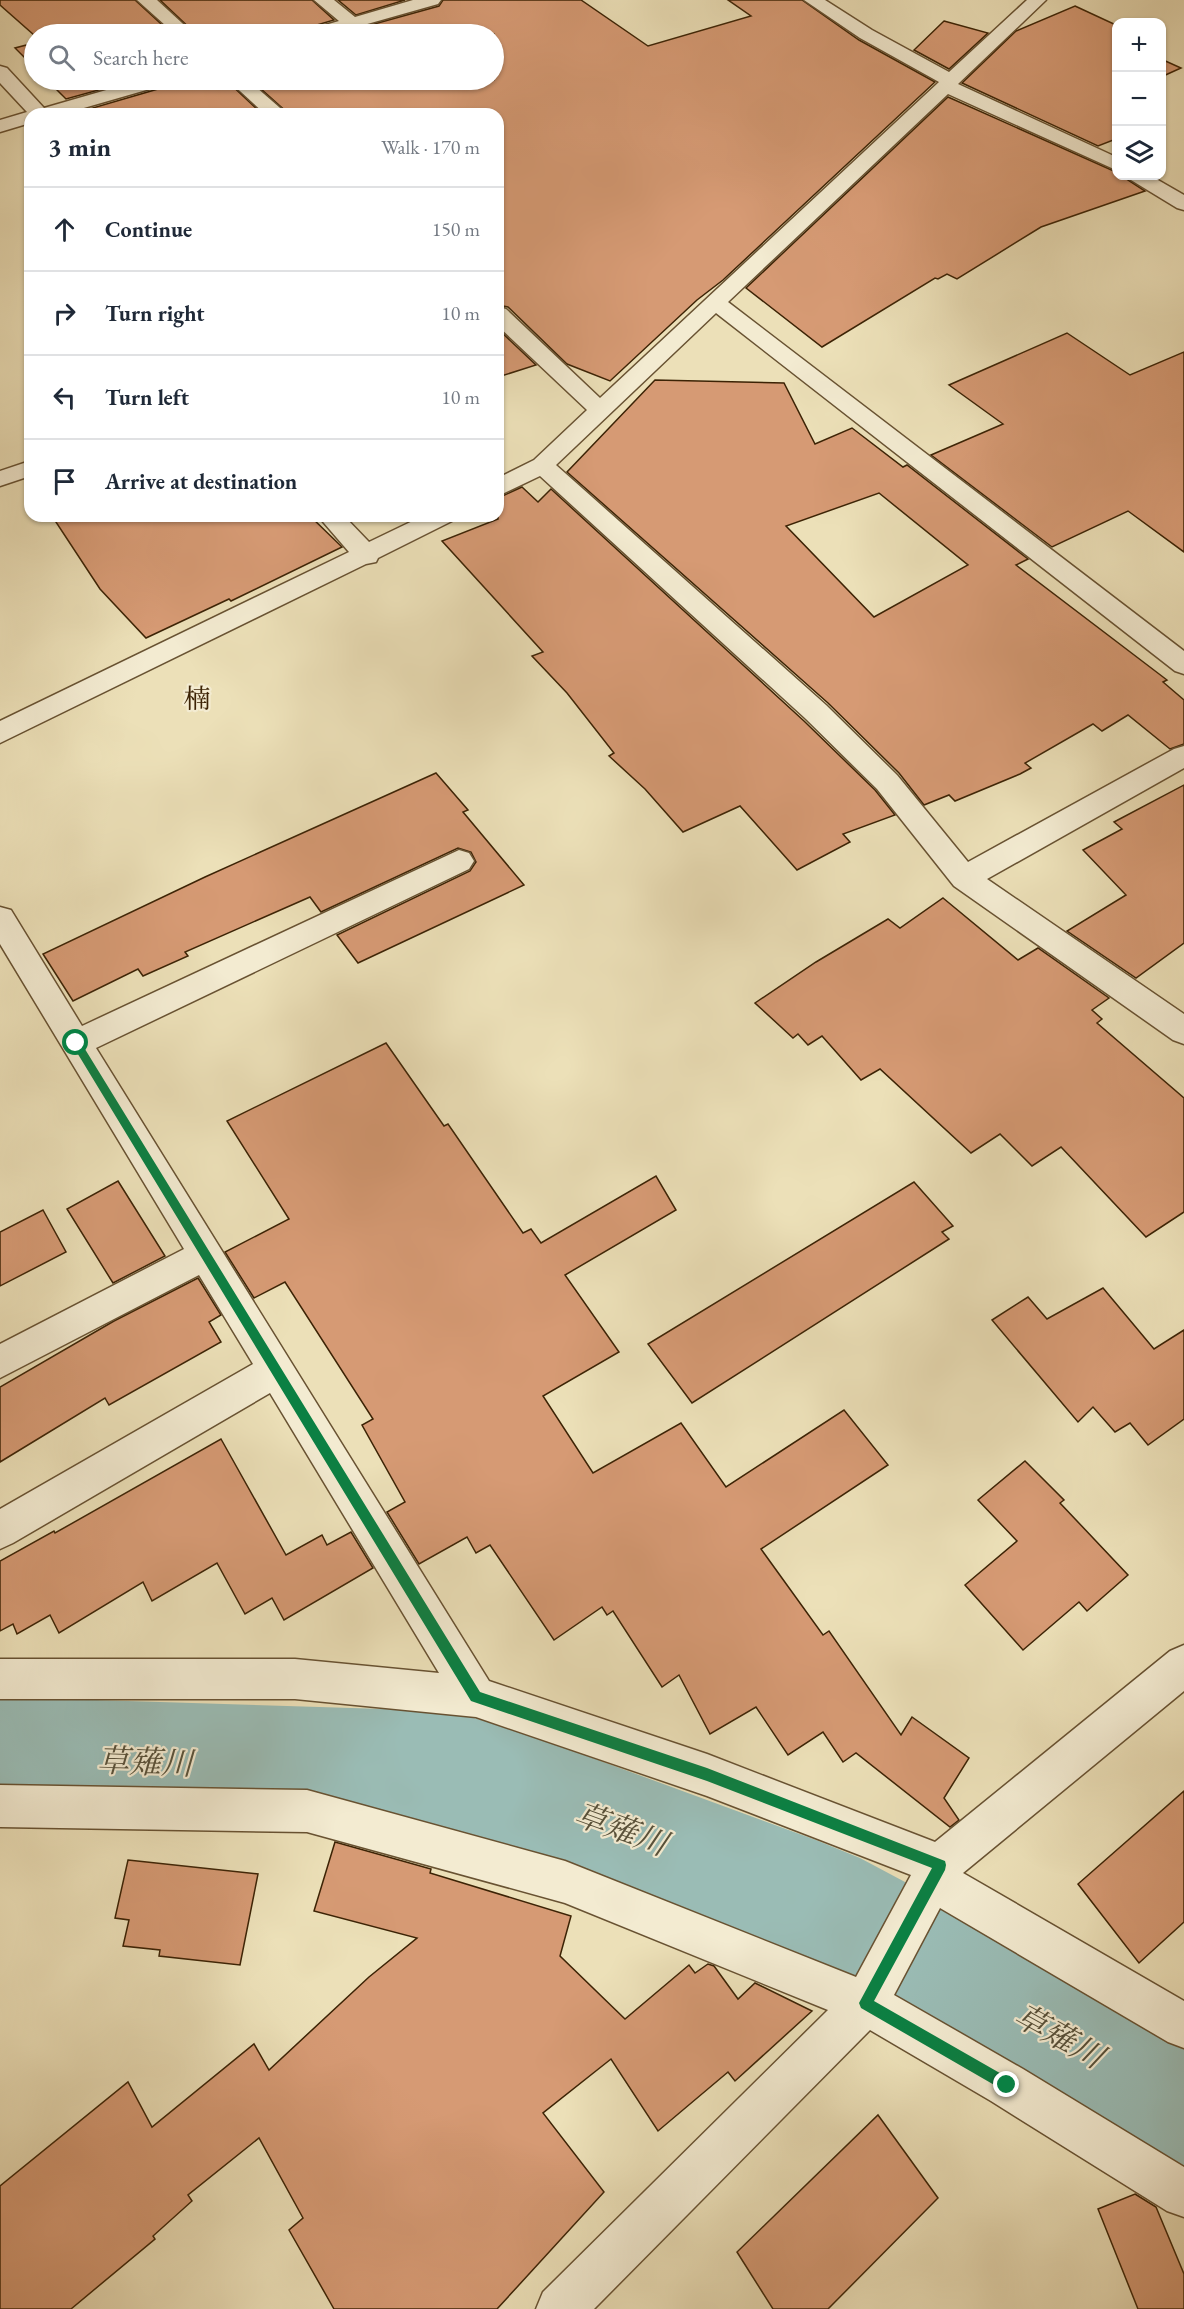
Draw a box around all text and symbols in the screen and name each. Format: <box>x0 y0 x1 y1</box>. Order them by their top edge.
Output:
map controls <box>1112 18 1166 180</box>
button: + <box>1112 18 1166 72</box>
search box <box>24 24 504 90</box>
icon: search <box>45 41 78 74</box>
text: Search here <box>93 43 188 72</box>
button: − <box>1112 72 1166 126</box>
button: layers <box>1112 126 1166 180</box>
text: 3 min <box>48 130 111 164</box>
text: Walk · 170 m <box>381 134 480 160</box>
icon: ahead <box>48 213 81 246</box>
text: Continue <box>105 215 192 244</box>
text: 150 m <box>432 216 480 242</box>
icon: right <box>48 297 81 330</box>
text: Turn right <box>105 299 204 328</box>
text: 10 m <box>441 300 480 326</box>
icon: left <box>48 381 81 414</box>
text: Turn left <box>105 383 189 412</box>
text: 10 m <box>441 384 480 410</box>
icon: arrive <box>48 465 81 498</box>
text: Arrive at destination <box>105 467 297 496</box>
district label: 楠 <box>184 681 211 716</box>
route start <box>62 1029 88 1055</box>
water label: 草薙川 <box>96 1739 197 1785</box>
water label: 草薙川 <box>569 1793 676 1866</box>
water label: 草薙川 <box>1007 1994 1114 2079</box>
route end <box>993 2071 1019 2097</box>

